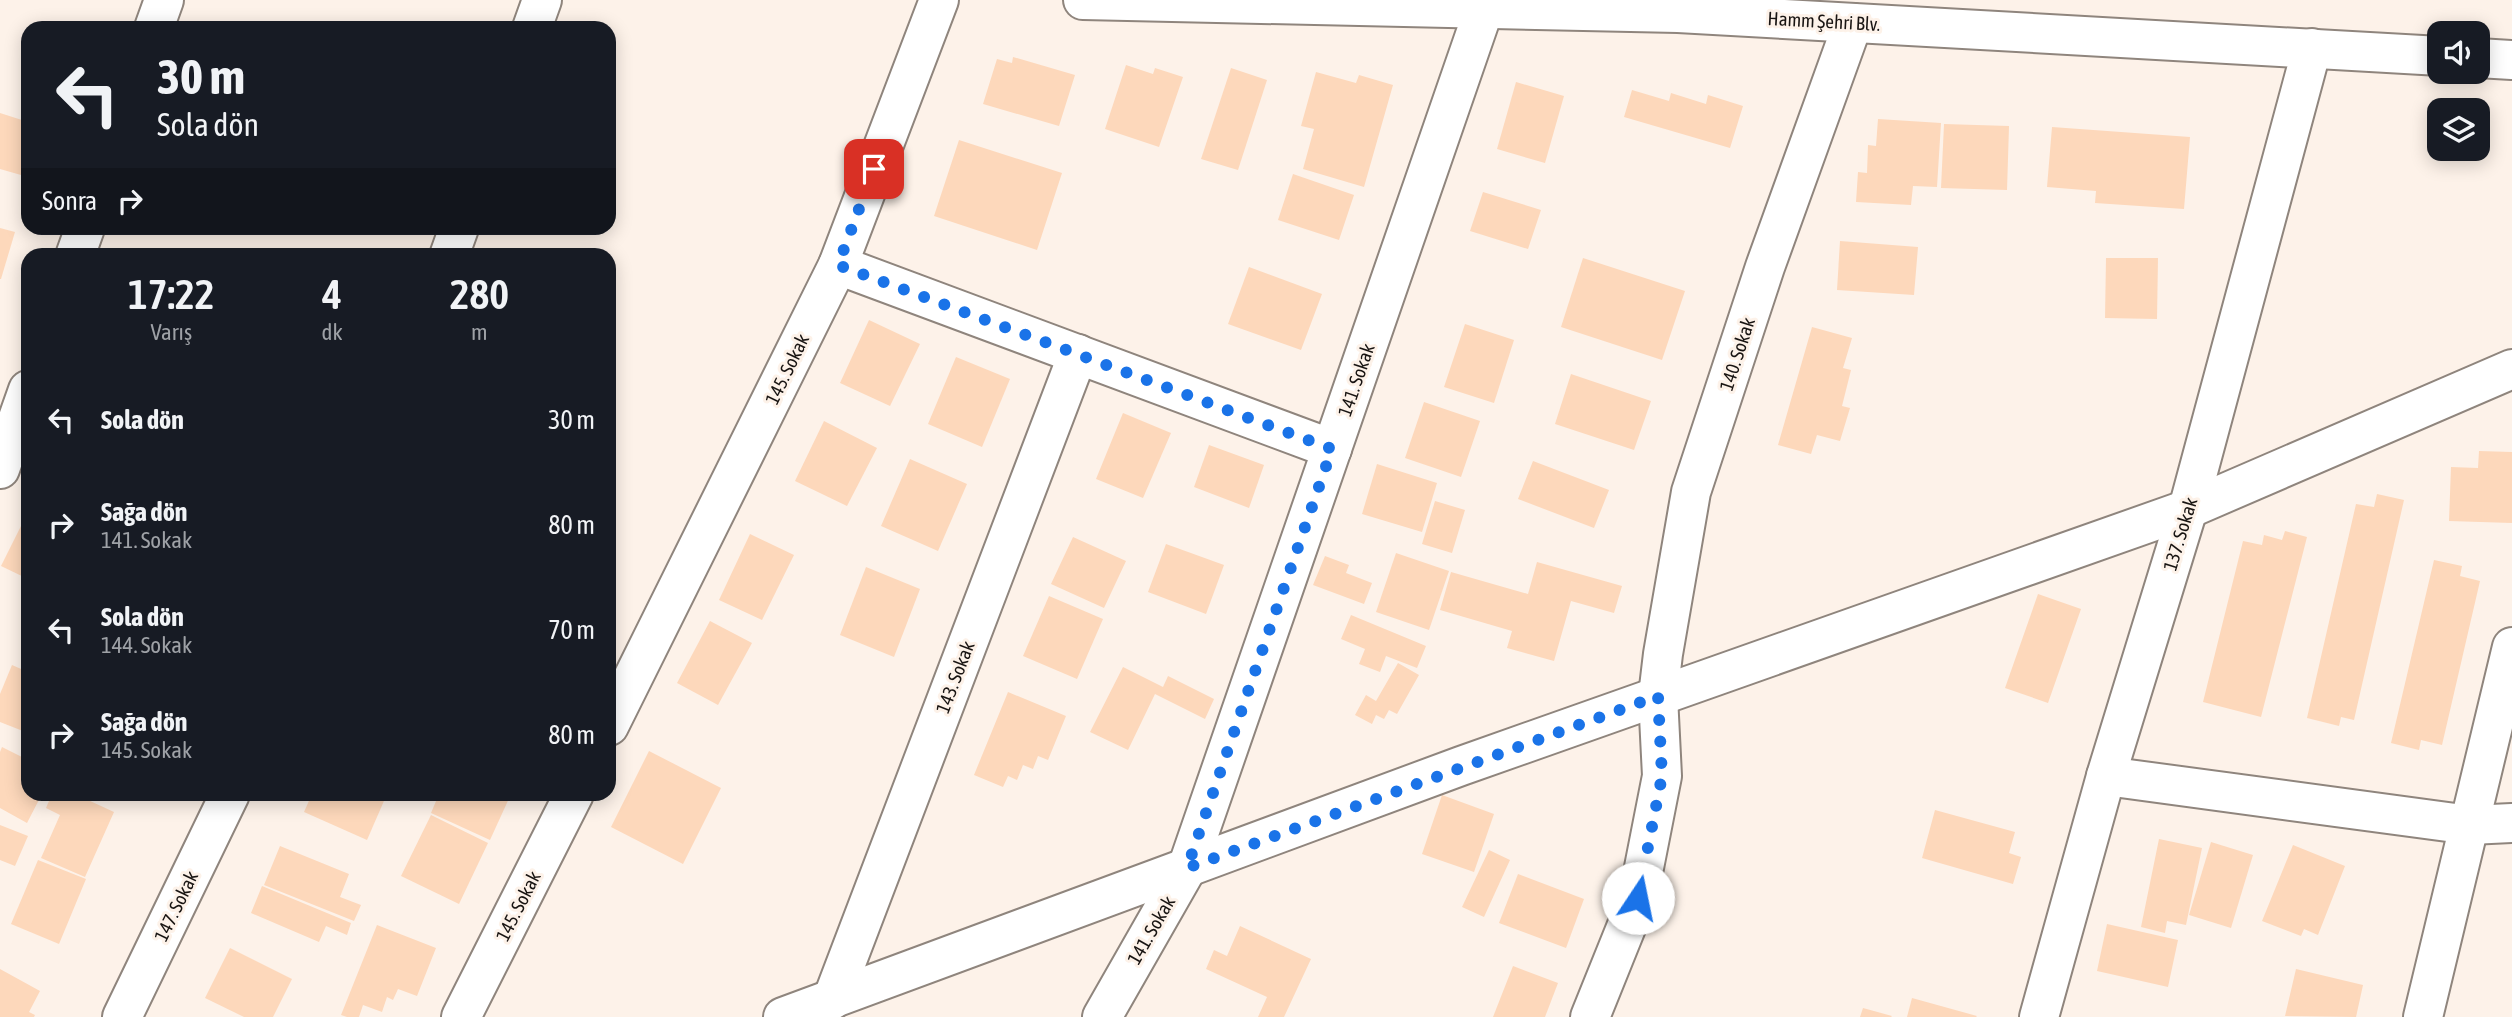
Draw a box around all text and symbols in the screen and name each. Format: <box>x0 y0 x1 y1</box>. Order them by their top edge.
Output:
street label: Hamm Şehri Blv. <box>1767 7 1881 35</box>
map controls <box>2427 21 2490 161</box>
button: sound <box>2427 21 2490 84</box>
text: 30 m <box>157 48 245 104</box>
icon: left <box>42 49 133 140</box>
button: layers <box>2427 98 2490 161</box>
text: Sola dön <box>157 106 259 143</box>
pin <box>844 139 904 199</box>
icon: arrive <box>855 150 893 188</box>
icon: right <box>111 182 149 220</box>
text: Sonra <box>42 186 97 216</box>
text: 17:22 <box>128 270 215 318</box>
text: 4 <box>322 270 342 318</box>
text: 280 <box>450 270 509 318</box>
street label: 140. Sokak <box>1715 314 1759 393</box>
text: Varış <box>151 319 192 345</box>
text: dk <box>322 319 343 345</box>
text: m <box>471 319 488 345</box>
street label: 145. Sokak <box>761 330 814 408</box>
street label: 141. Sokak <box>1333 340 1379 419</box>
icon: left <box>42 401 80 439</box>
text: Sola dön <box>101 405 184 435</box>
text: 30 m <box>548 405 595 435</box>
street label: 137. Sokak <box>2158 494 2202 573</box>
text: Sağa dön <box>101 497 187 527</box>
icon: right <box>42 506 80 544</box>
text: 80 m <box>548 510 595 540</box>
text: 141. Sokak <box>101 527 192 553</box>
text: Sola dön <box>101 602 184 632</box>
icon: left <box>42 611 80 649</box>
text: 70 m <box>548 615 595 645</box>
text: 144. Sokak <box>101 632 192 658</box>
street label: 143. Sokak <box>931 637 979 716</box>
text: Sağa dön <box>101 707 187 737</box>
icon: right <box>42 716 80 754</box>
text: 80 m <box>548 720 595 750</box>
text: 145. Sokak <box>101 737 192 763</box>
position arrow <box>1601 861 1675 935</box>
street label: 147. Sokak <box>150 867 203 945</box>
street label: 145. Sokak <box>491 867 545 945</box>
street label: 141. Sokak <box>1123 891 1180 968</box>

